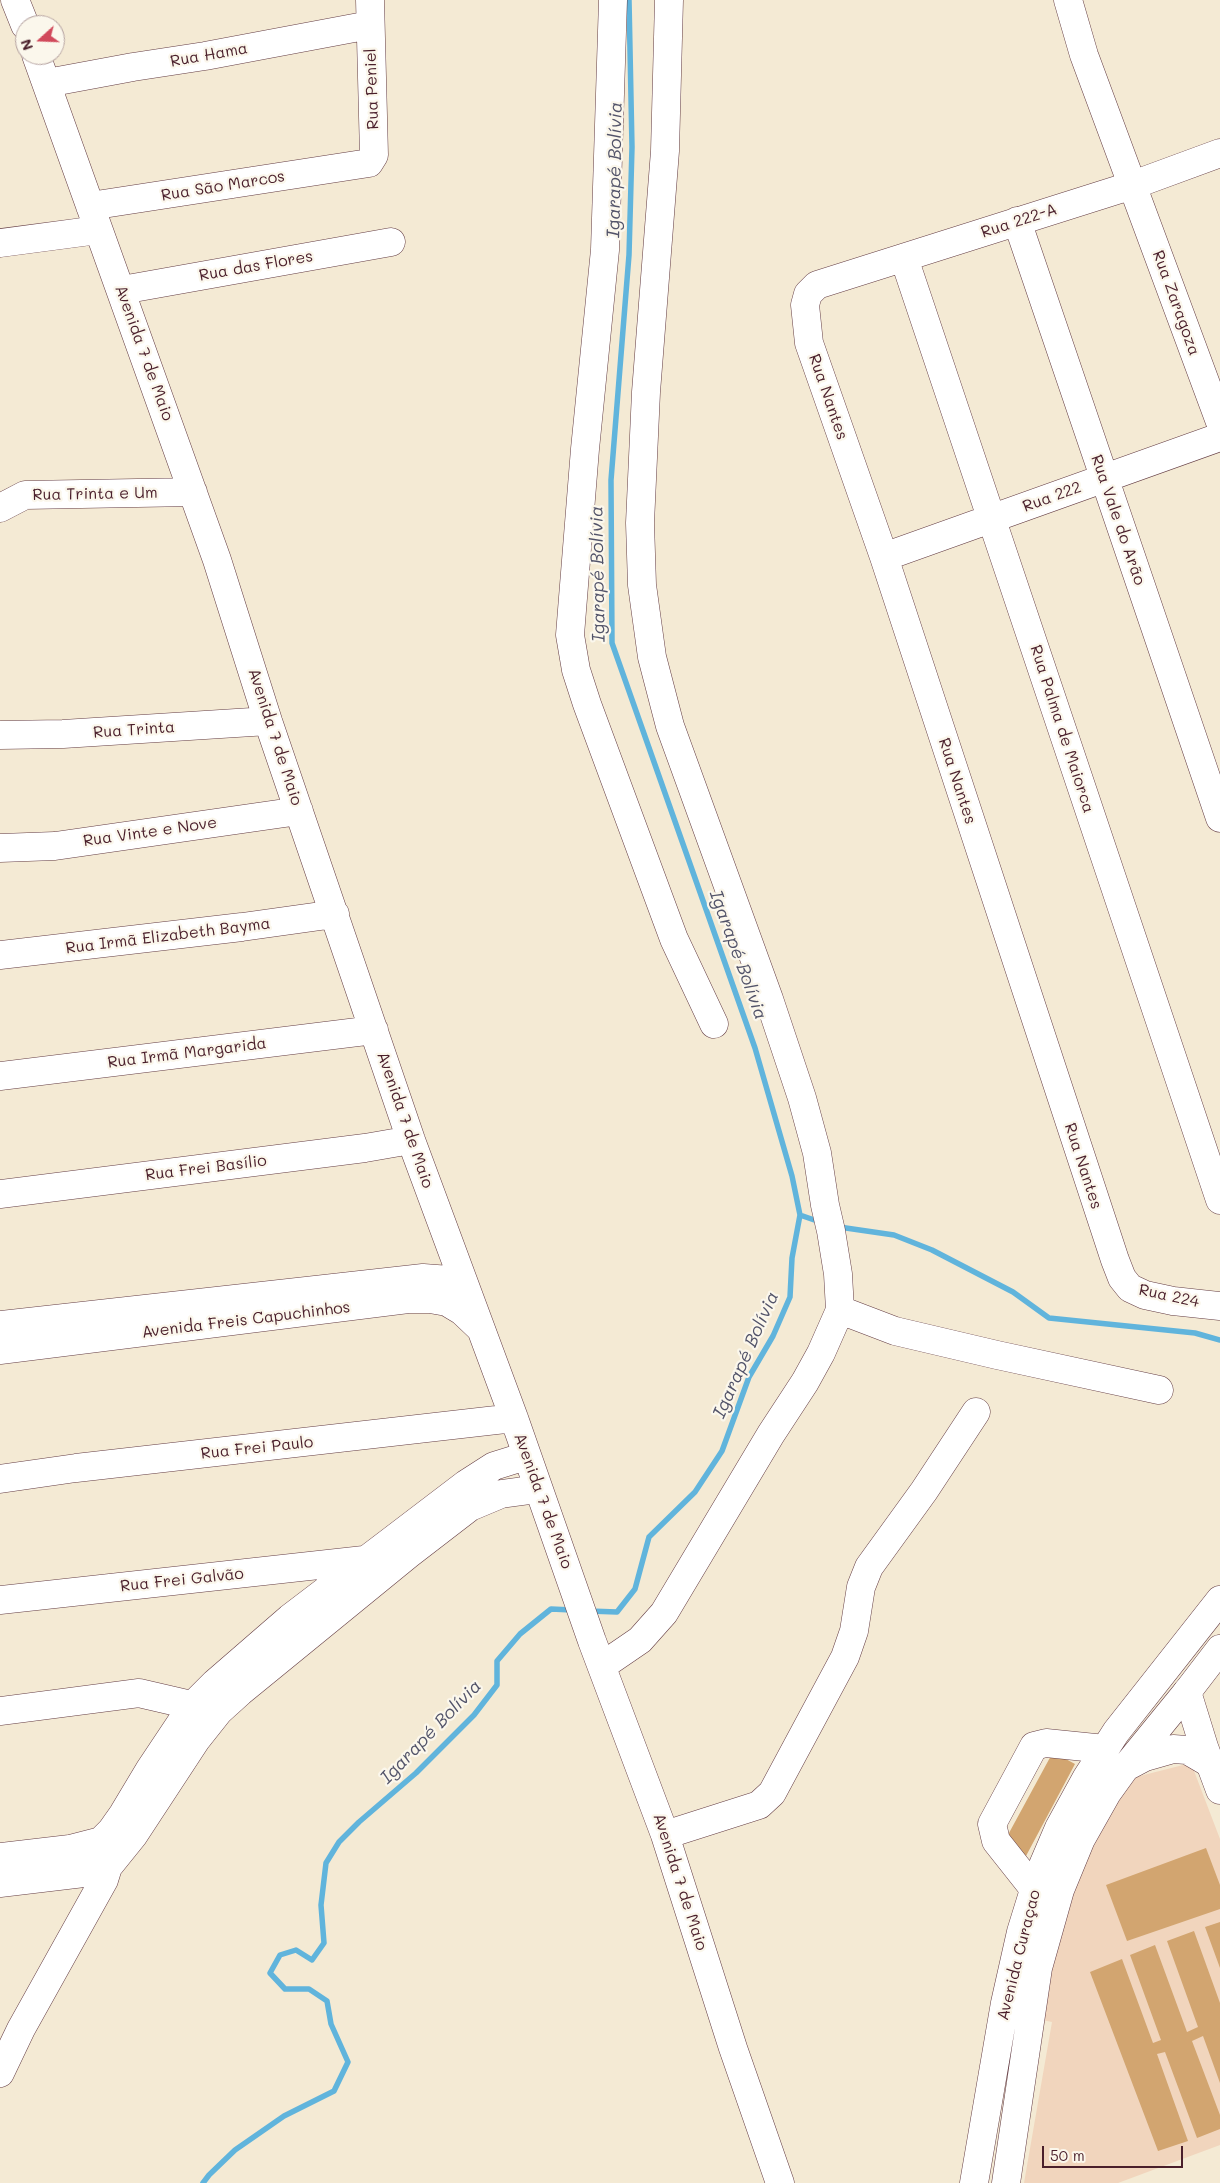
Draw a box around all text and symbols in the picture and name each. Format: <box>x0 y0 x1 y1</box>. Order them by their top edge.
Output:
north arrow <box>15 15 65 65</box>
text: N <box>16 37 37 53</box>
street label: Rua Hama <box>169 39 249 71</box>
street label: Rua Peniel <box>361 48 383 130</box>
water label: Igarapé Bolívia <box>603 102 627 238</box>
street label: Rua São Marcos <box>160 167 286 205</box>
street label: Rua 222-A <box>979 200 1059 242</box>
street label: Rua das Flores <box>198 247 314 285</box>
street label: Rua Zaragoza <box>1148 248 1204 358</box>
street label: Avenida 7 de Maio <box>111 282 177 424</box>
street label: Rua Nantes <box>804 352 852 442</box>
street label: Rua Vale do Arão <box>1087 452 1149 588</box>
street label: Rua 222 <box>1020 478 1084 516</box>
street label: Rua Trinta e Um <box>32 483 158 505</box>
water label: Igarapé Bolívia <box>586 506 610 642</box>
street label: Rua Palma de Maiorca <box>1026 643 1098 815</box>
street label: Avenida 7 de Maio <box>244 666 306 808</box>
street label: Rua Trinta <box>93 718 175 742</box>
street label: Rua Nantes <box>934 735 980 827</box>
street label: Rua Vinte e Nove <box>82 813 218 851</box>
water label: Igarapé Bolívia <box>705 887 771 1023</box>
street label: Rua Irmã Elizabeth Bayma <box>65 914 271 958</box>
street label: Rua Irmã Margarida <box>106 1034 268 1072</box>
street label: Avenida 7 de Maio <box>373 1049 437 1191</box>
street label: Rua Nantes <box>1060 1120 1106 1212</box>
street label: Rua Frei Basílio <box>144 1151 268 1185</box>
street label: Rua 224 <box>1137 1280 1201 1312</box>
water label: Igarapé Bolívia <box>708 1288 784 1422</box>
street label: Avenida Freis Capuchinhos <box>141 1298 351 1342</box>
street label: Avenida 7 de Maio <box>510 1430 576 1572</box>
street label: Rua Frei Paulo <box>200 1433 314 1463</box>
street label: Rua Frei Galvão <box>119 1564 245 1596</box>
water label: Igarapé Bolívia <box>376 1676 486 1788</box>
street label: Avenida 7 de Maio <box>649 1811 711 1953</box>
street label: Avenida Curaçao <box>993 1888 1045 2022</box>
scale bar <box>1045 2136 1186 2168</box>
text: 50 m <box>1050 2145 1085 2165</box>

